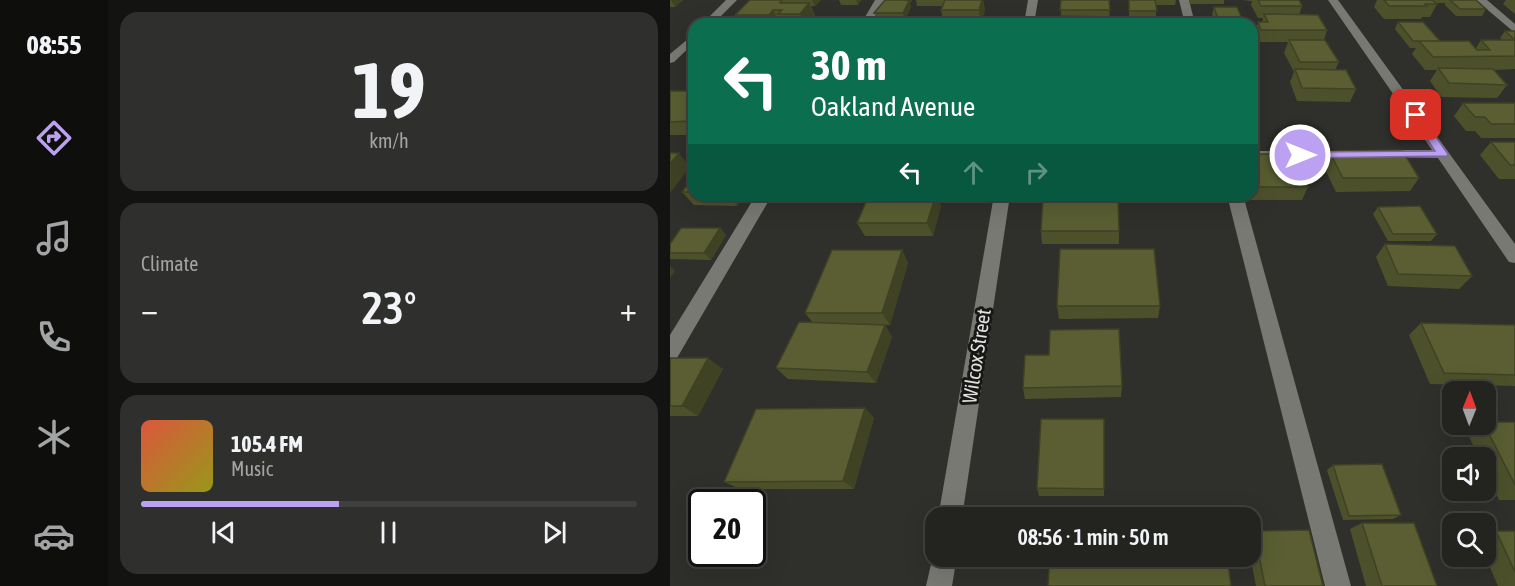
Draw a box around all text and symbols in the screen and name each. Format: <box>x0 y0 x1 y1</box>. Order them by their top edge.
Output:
text: 08:55 <box>26 29 82 60</box>
text: 30 m <box>811 41 886 89</box>
icon: left <box>712 42 790 120</box>
text: 19 <box>352 45 426 135</box>
pin <box>1390 89 1441 140</box>
text: Oakland Avenue <box>811 91 975 122</box>
icon: arrive <box>1399 98 1432 131</box>
icon: directions <box>33 117 75 159</box>
position arrow <box>1268 123 1332 187</box>
text: km/h <box>369 129 409 152</box>
icon: left <box>894 156 927 189</box>
icon: ahead <box>957 156 990 189</box>
icon: right <box>1020 156 1053 189</box>
icon: music <box>33 217 75 259</box>
text: Climate <box>141 252 198 275</box>
text: 23° <box>362 282 416 334</box>
text: − <box>141 290 158 328</box>
text: + <box>620 290 637 328</box>
street label: Wilcox Street <box>957 307 995 405</box>
icon: phone <box>33 316 75 358</box>
north arrow <box>1442 381 1496 435</box>
map controls <box>1442 381 1496 567</box>
icon: climate <box>33 416 75 458</box>
text: 105.4 FM <box>231 431 303 457</box>
button: sound <box>1442 447 1496 501</box>
text: Music <box>231 457 273 480</box>
speed limit sign: 20 <box>688 489 766 567</box>
button: search <box>1442 513 1496 567</box>
icon: car <box>33 515 75 557</box>
icon: previous <box>207 516 240 549</box>
icon: pause <box>372 516 405 549</box>
icon: next <box>538 516 571 549</box>
text: 08:56 · 1 min · 50 m <box>1017 524 1169 550</box>

